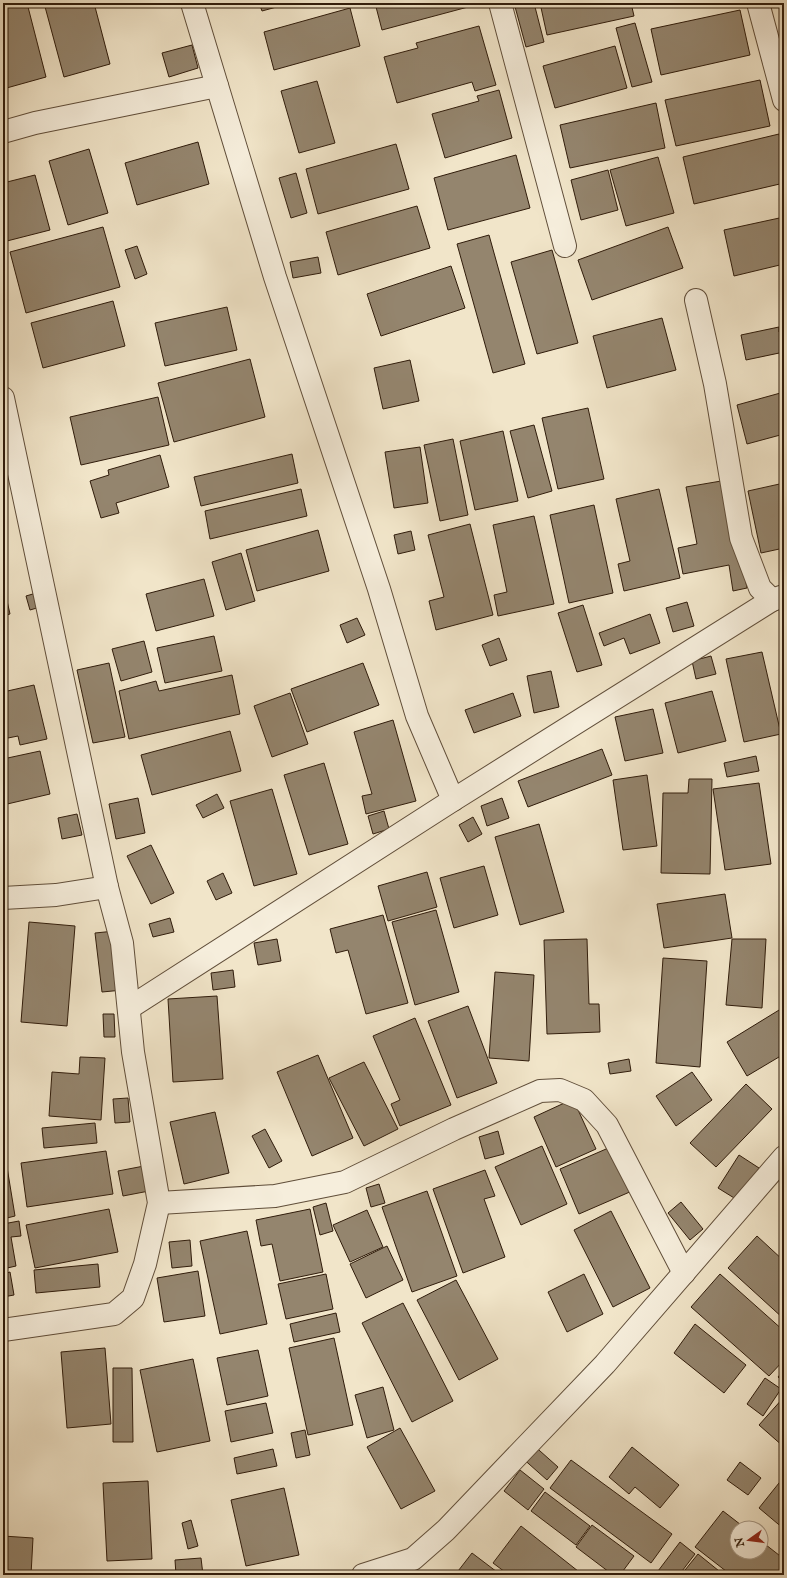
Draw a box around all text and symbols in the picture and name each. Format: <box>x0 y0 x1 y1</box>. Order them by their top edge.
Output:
north arrow <box>729 1520 769 1560</box>
text: N <box>732 1535 748 1549</box>

